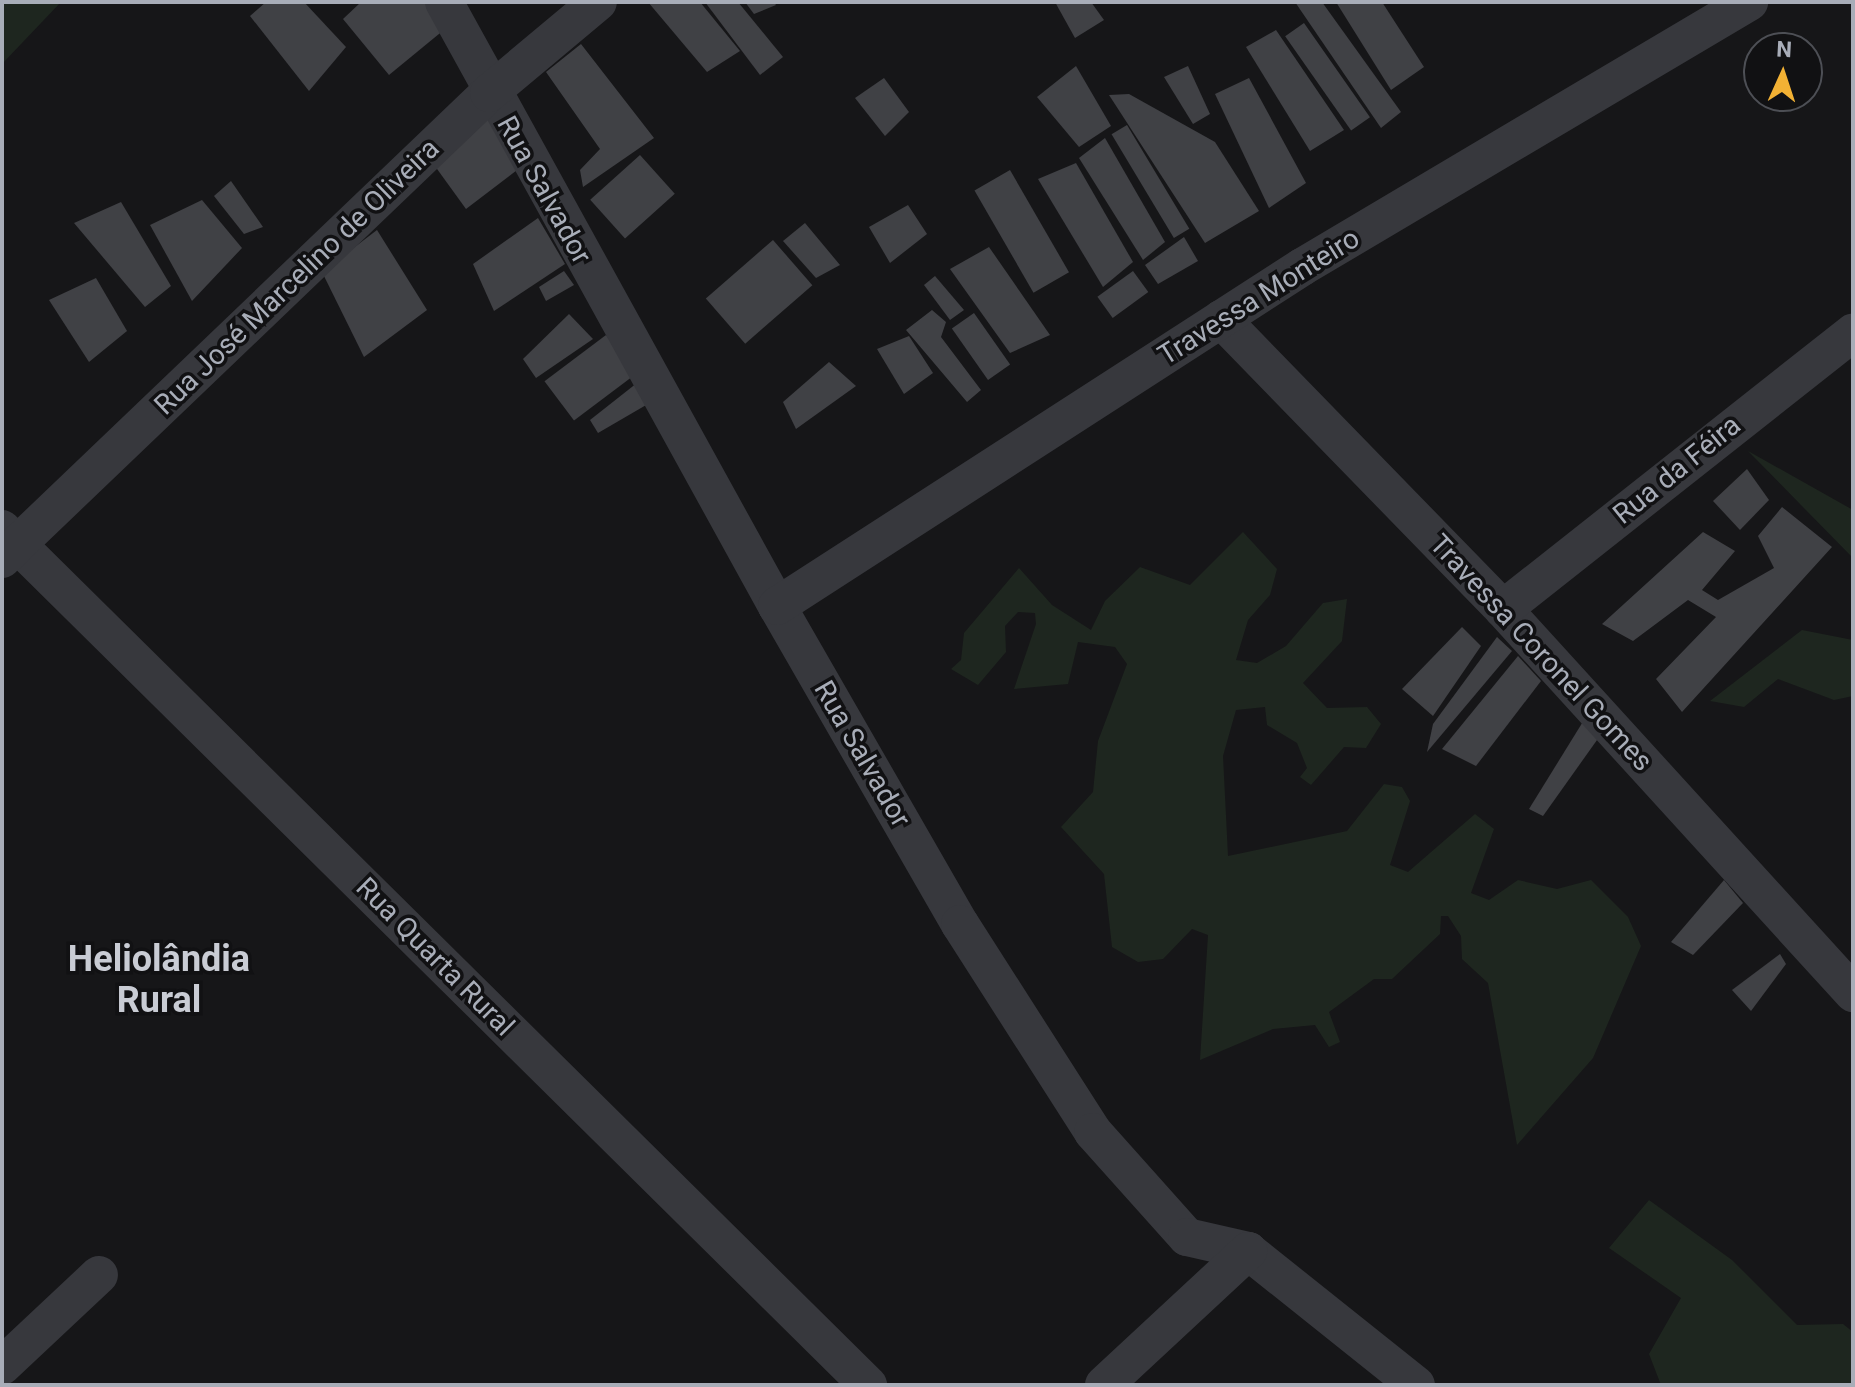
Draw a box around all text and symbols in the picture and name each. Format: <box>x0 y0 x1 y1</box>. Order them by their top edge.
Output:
north arrow <box>1743 32 1823 112</box>
text: N <box>1776 37 1793 62</box>
street label: Rua Salvador <box>490 110 598 270</box>
street label: Rua José Marcelino de Oliveira <box>148 132 446 422</box>
street label: Travessa Monteiro <box>1152 222 1366 372</box>
street label: Rua da Féira <box>1607 409 1747 531</box>
street label: Travessa Coronel Gomes <box>1423 528 1659 778</box>
street label: Rua Salvador <box>807 675 917 833</box>
street label: Rua Quarta Rural <box>349 871 521 1043</box>
district label: Heliolândia Rural <box>68 937 250 1022</box>

